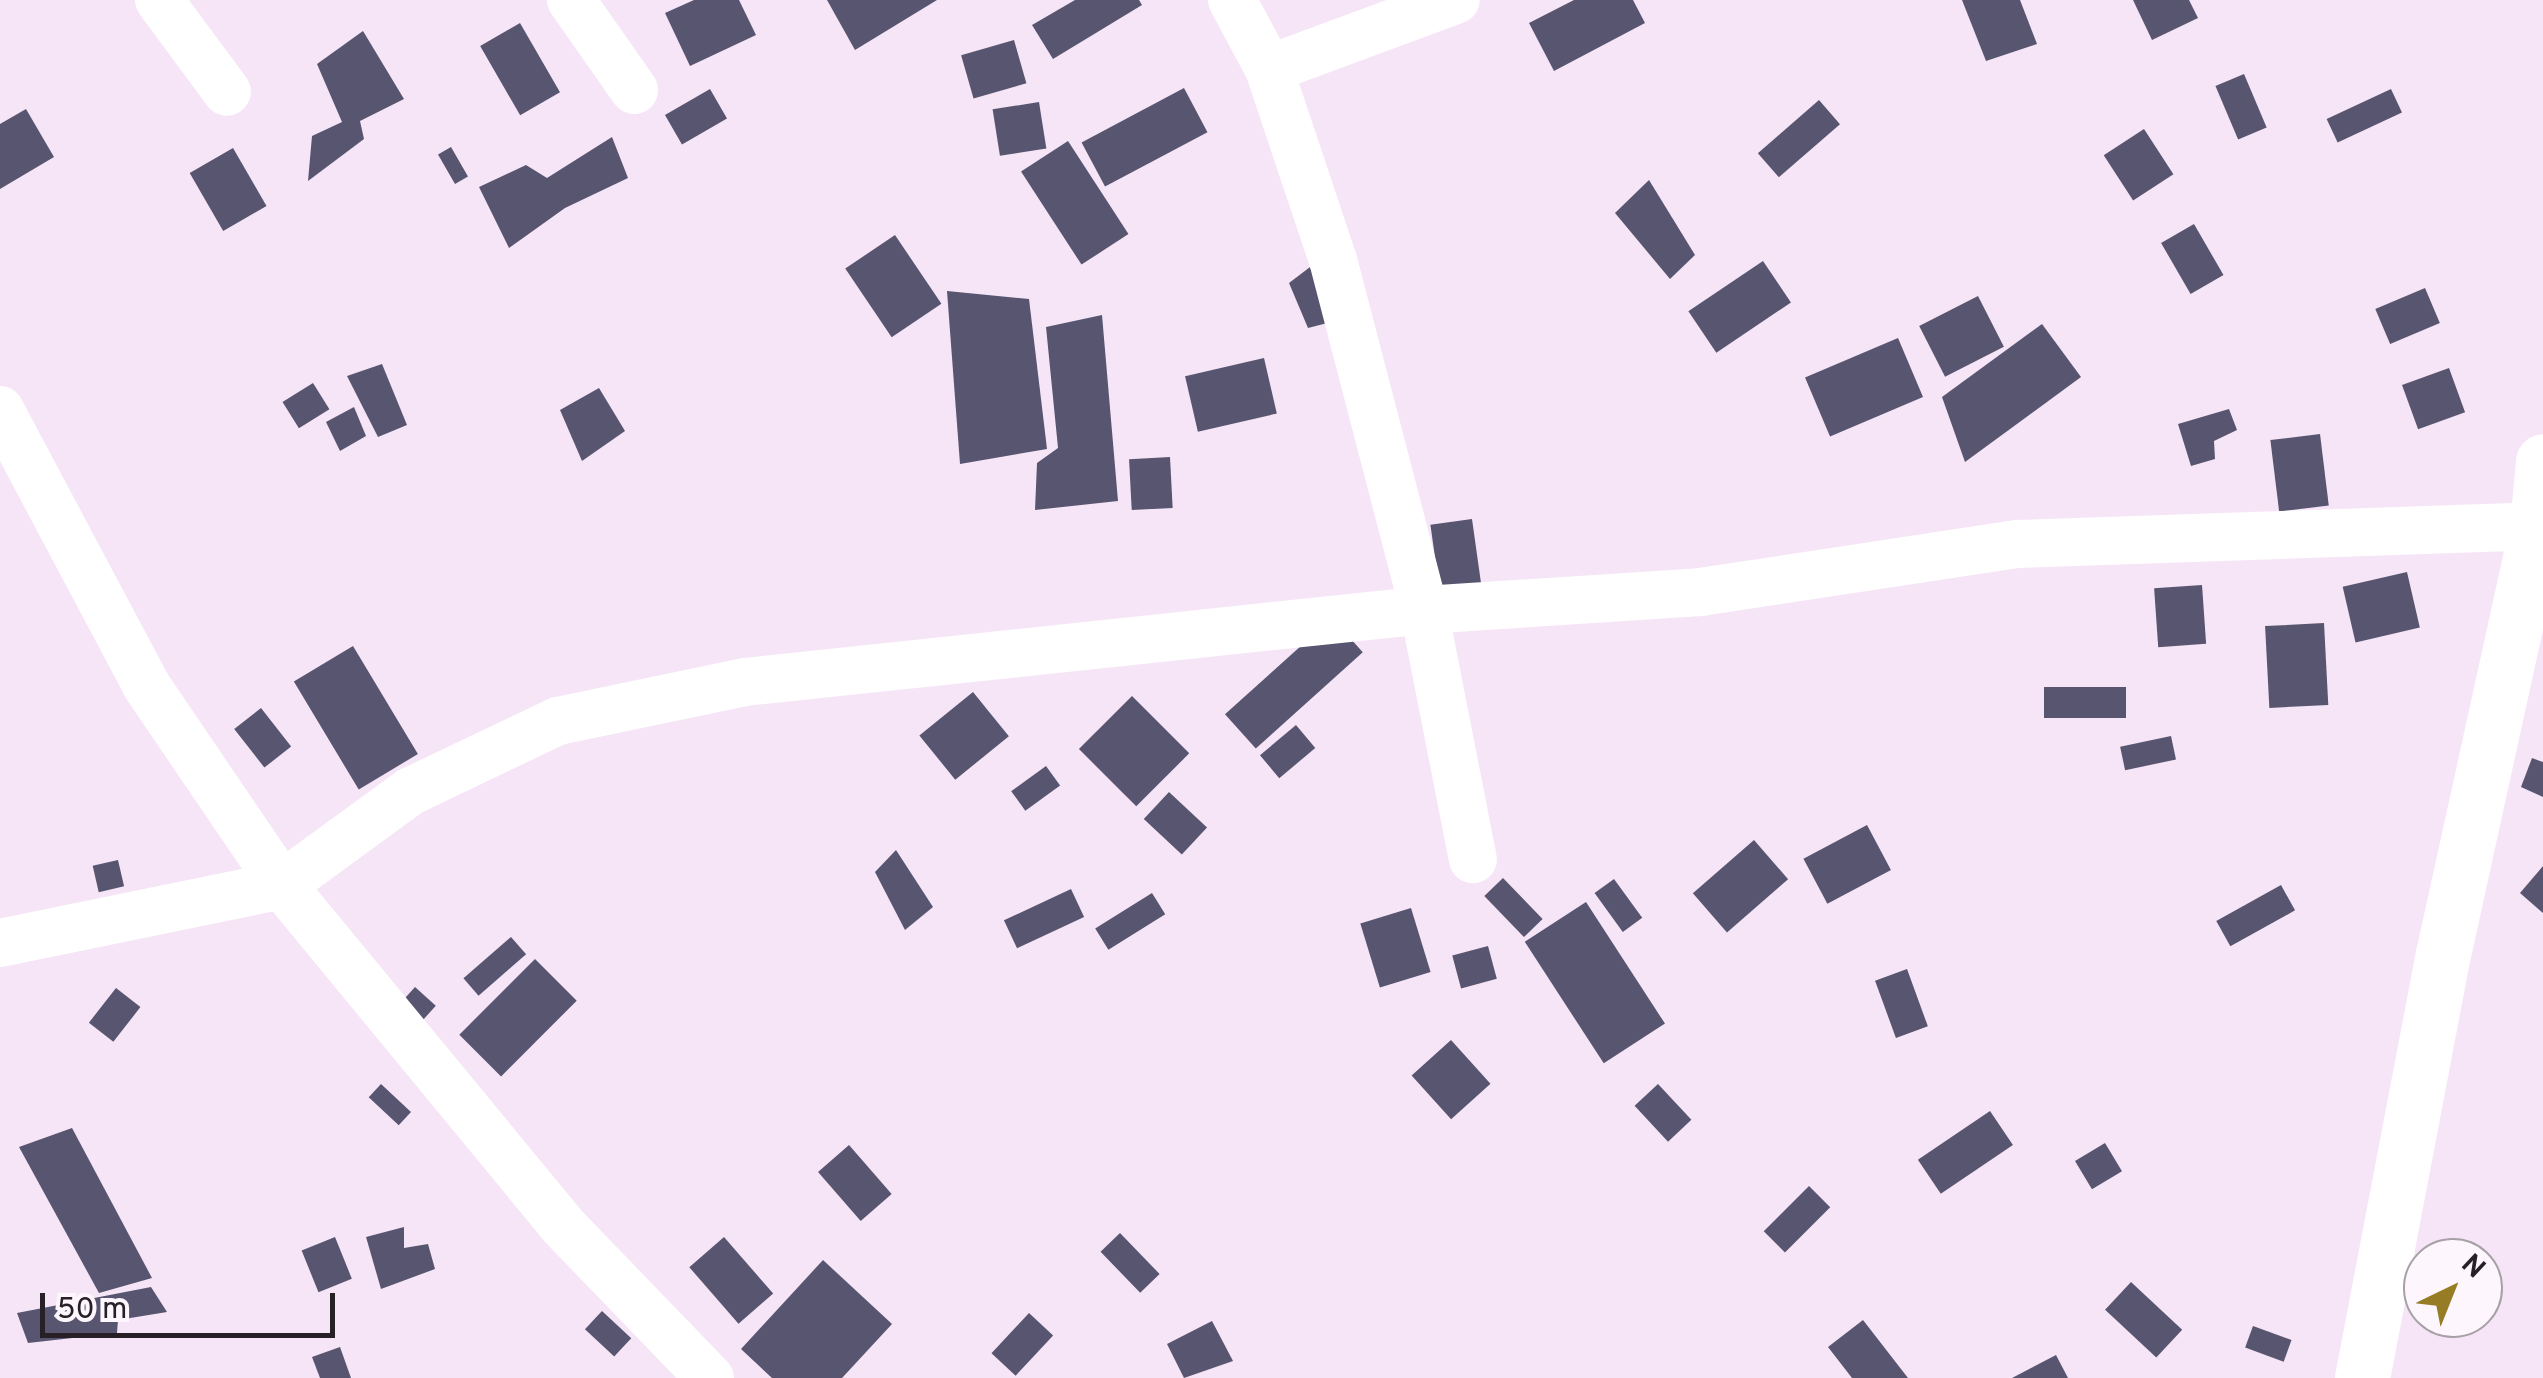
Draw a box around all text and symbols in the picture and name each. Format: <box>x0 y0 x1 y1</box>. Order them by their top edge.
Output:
north arrow <box>2403 1238 2503 1338</box>
text: N <box>2452 1247 2492 1288</box>
scale bar <box>45 1273 340 1335</box>
text: 50 m <box>57 1292 127 1329</box>

